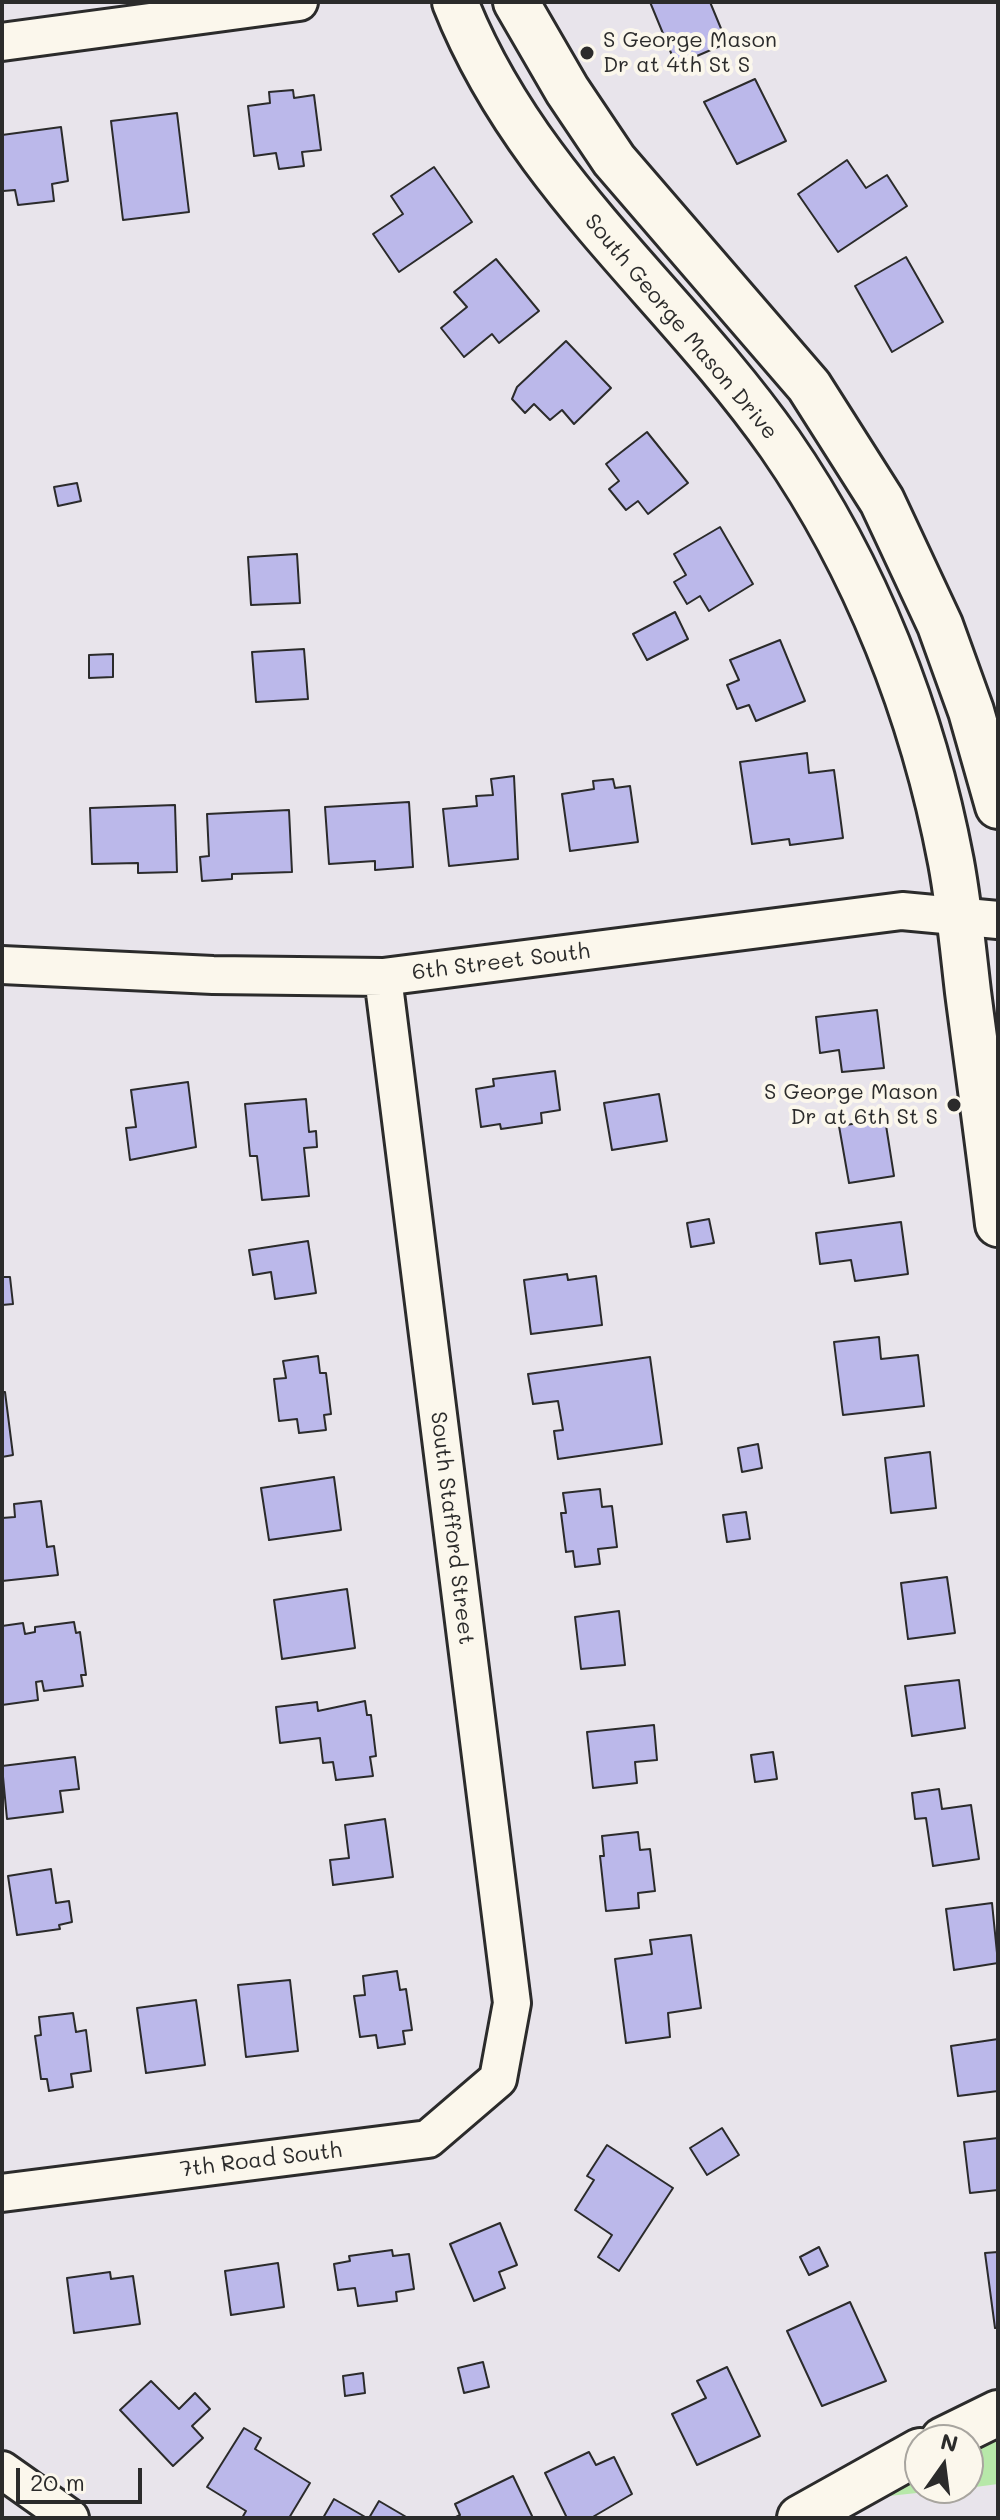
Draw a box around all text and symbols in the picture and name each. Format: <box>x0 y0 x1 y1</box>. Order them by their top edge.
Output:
place label: S George Mason Dr at 4th St S <box>603 27 777 78</box>
marker: S George Mason Dr at 4th St S <box>578 44 596 62</box>
street label: South George Mason Drive <box>579 209 783 445</box>
street label: 6th Street South <box>411 938 591 986</box>
place label: S George Mason Dr at 6th St S <box>764 1079 938 1130</box>
marker: S George Mason Dr at 6th St S <box>945 1096 963 1114</box>
street label: South Stafford Street <box>425 1410 479 1646</box>
street label: 7th Road South <box>179 2137 343 2183</box>
north arrow <box>904 2424 984 2504</box>
text: N <box>938 2426 961 2458</box>
scale bar <box>20 2452 146 2502</box>
text: 20 m <box>30 2466 85 2497</box>

